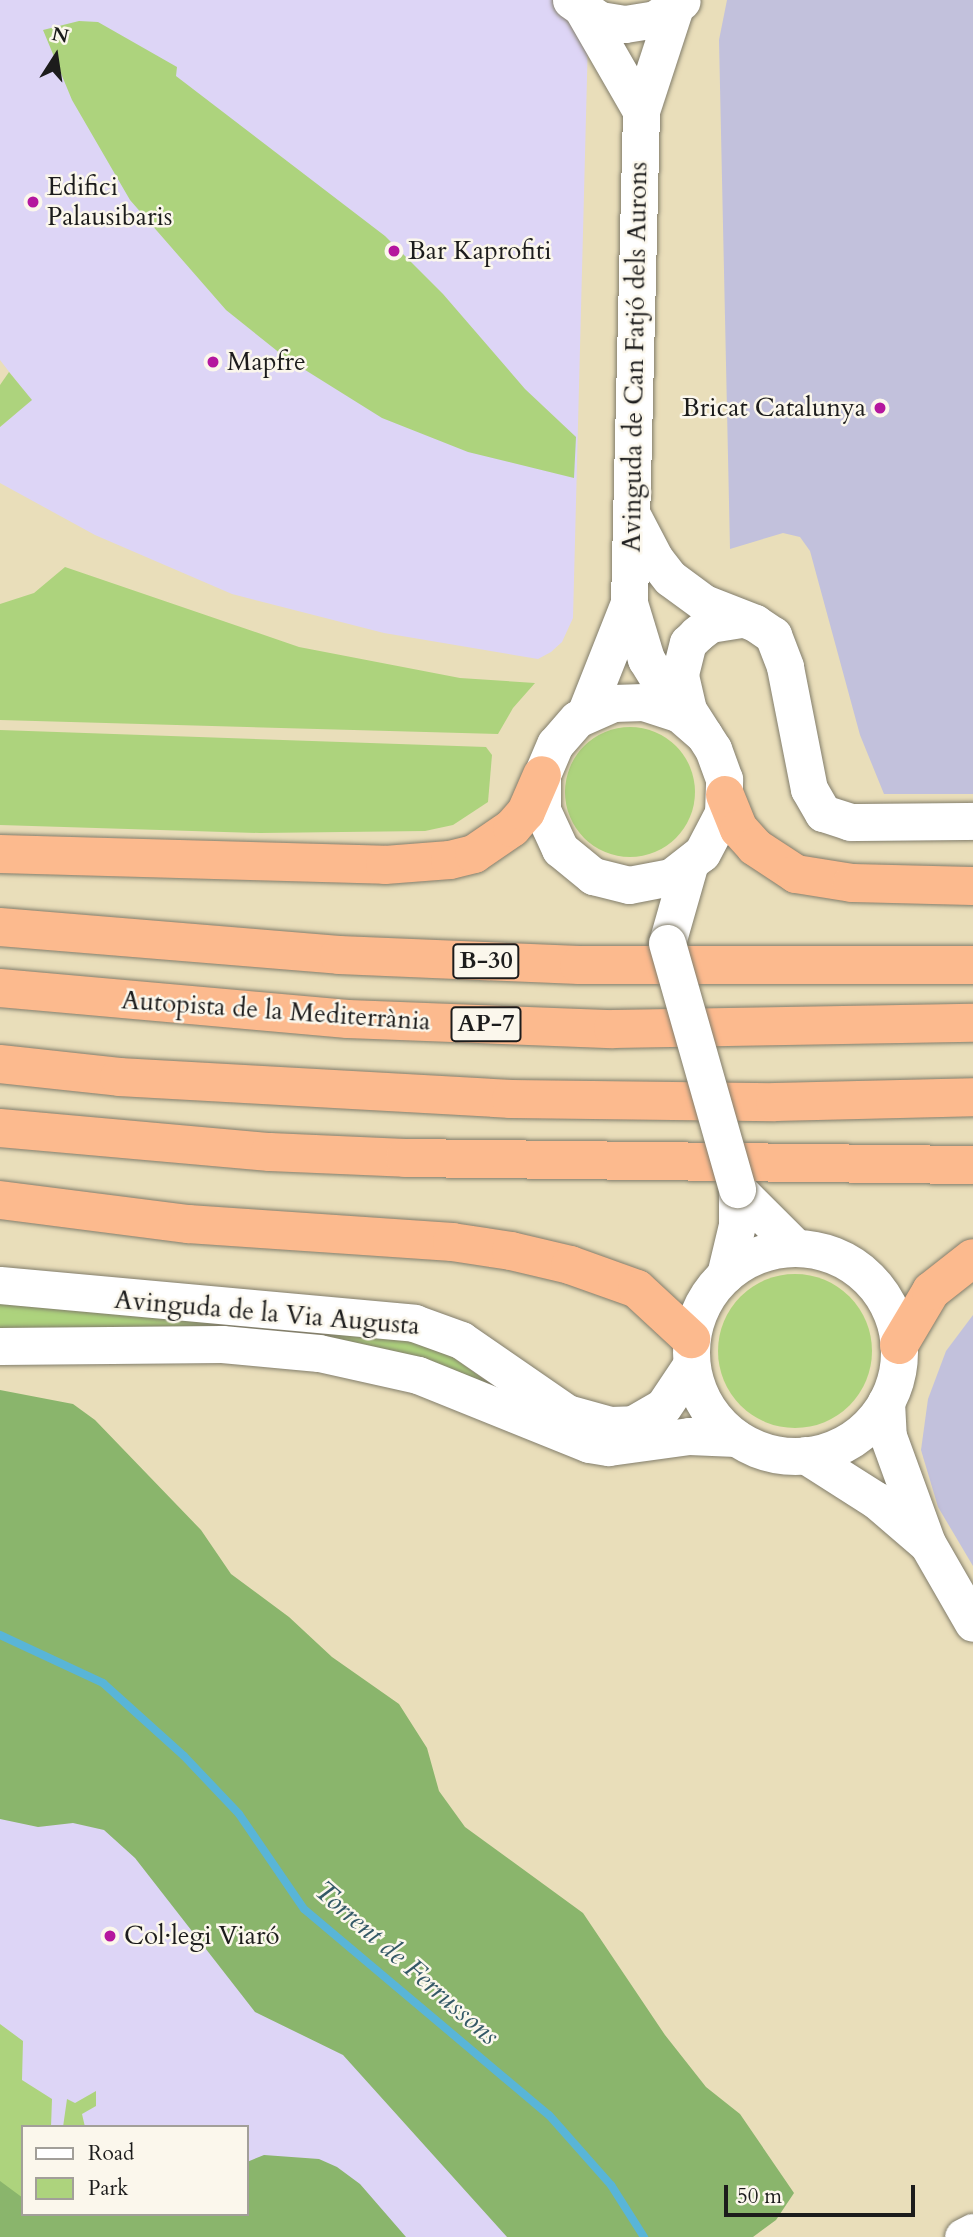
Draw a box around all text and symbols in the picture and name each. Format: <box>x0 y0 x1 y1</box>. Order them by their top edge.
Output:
north arrow <box>21 21 91 91</box>
text: N <box>50 21 71 50</box>
street label: Avinguda de Can Fatjó dels Aurons <box>616 162 654 552</box>
place label: Edifici Palausibaris <box>47 171 172 232</box>
marker: Edifici Palausibaris <box>25 194 41 210</box>
place label: Bar Kaprofiti <box>408 235 551 267</box>
marker: Bar Kaprofiti <box>386 243 402 259</box>
place label: Mapfre <box>227 346 306 378</box>
marker: Mapfre <box>205 354 221 370</box>
place label: Bricat Catalunya <box>682 392 866 424</box>
marker: Bricat Catalunya <box>872 400 888 416</box>
road number: B-30 <box>451 940 521 981</box>
street label: Autopista de la Mediterrània <box>120 985 432 1037</box>
road number: AP-7 <box>449 1004 523 1044</box>
street label: Avinguda de la Via Augusta <box>113 1284 421 1342</box>
water label: Torrent de Ferrussons <box>308 1874 506 2052</box>
place label: Col·legi Viaró <box>124 1920 280 1952</box>
marker: Col·legi Viaró <box>102 1928 118 1944</box>
legend <box>21 2125 248 2216</box>
text: Road <box>88 2139 134 2168</box>
scale bar <box>728 2170 919 2214</box>
text: Park <box>88 2174 128 2203</box>
text: 50 m <box>737 2182 782 2211</box>

